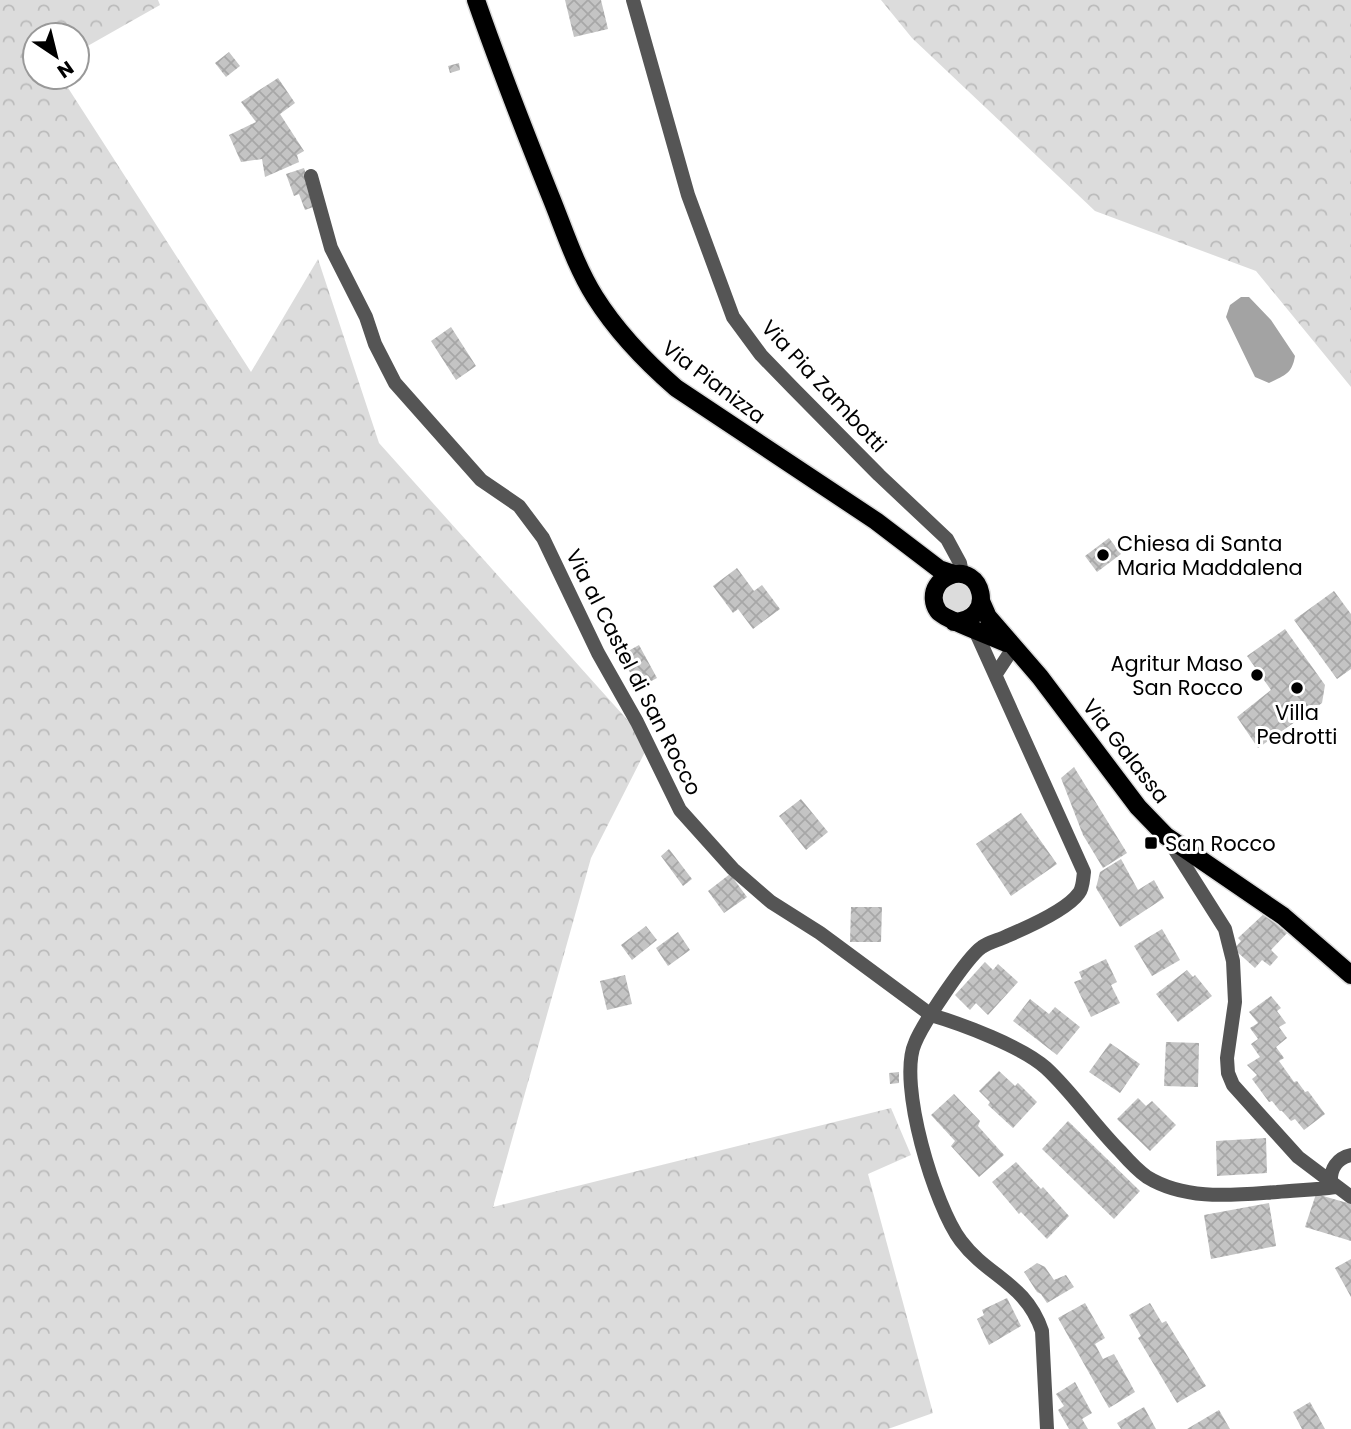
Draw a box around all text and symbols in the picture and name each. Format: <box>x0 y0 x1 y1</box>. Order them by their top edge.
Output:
north arrow <box>21 21 91 91</box>
text: N <box>52 54 79 85</box>
street label: Via Pia Zambotti <box>755 313 893 459</box>
street label: Via Pianizza <box>656 334 772 430</box>
place label: Chiesa di Santa Maria Maddalena <box>1117 529 1303 582</box>
street label: Via al Castel di San Rocco <box>559 544 709 800</box>
marker: Chiesa di Santa Maria Maddalena <box>1095 547 1111 563</box>
place label: Agritur Maso San Rocco <box>1110 649 1243 702</box>
marker: Agritur Maso San Rocco <box>1249 667 1265 683</box>
marker: Villa Pedrotti <box>1289 680 1305 696</box>
street label: Via Galassa <box>1076 693 1176 809</box>
place label: Villa Pedrotti <box>1256 698 1338 751</box>
place label: San Rocco <box>1165 829 1276 858</box>
marker: San Rocco <box>1143 835 1159 851</box>

